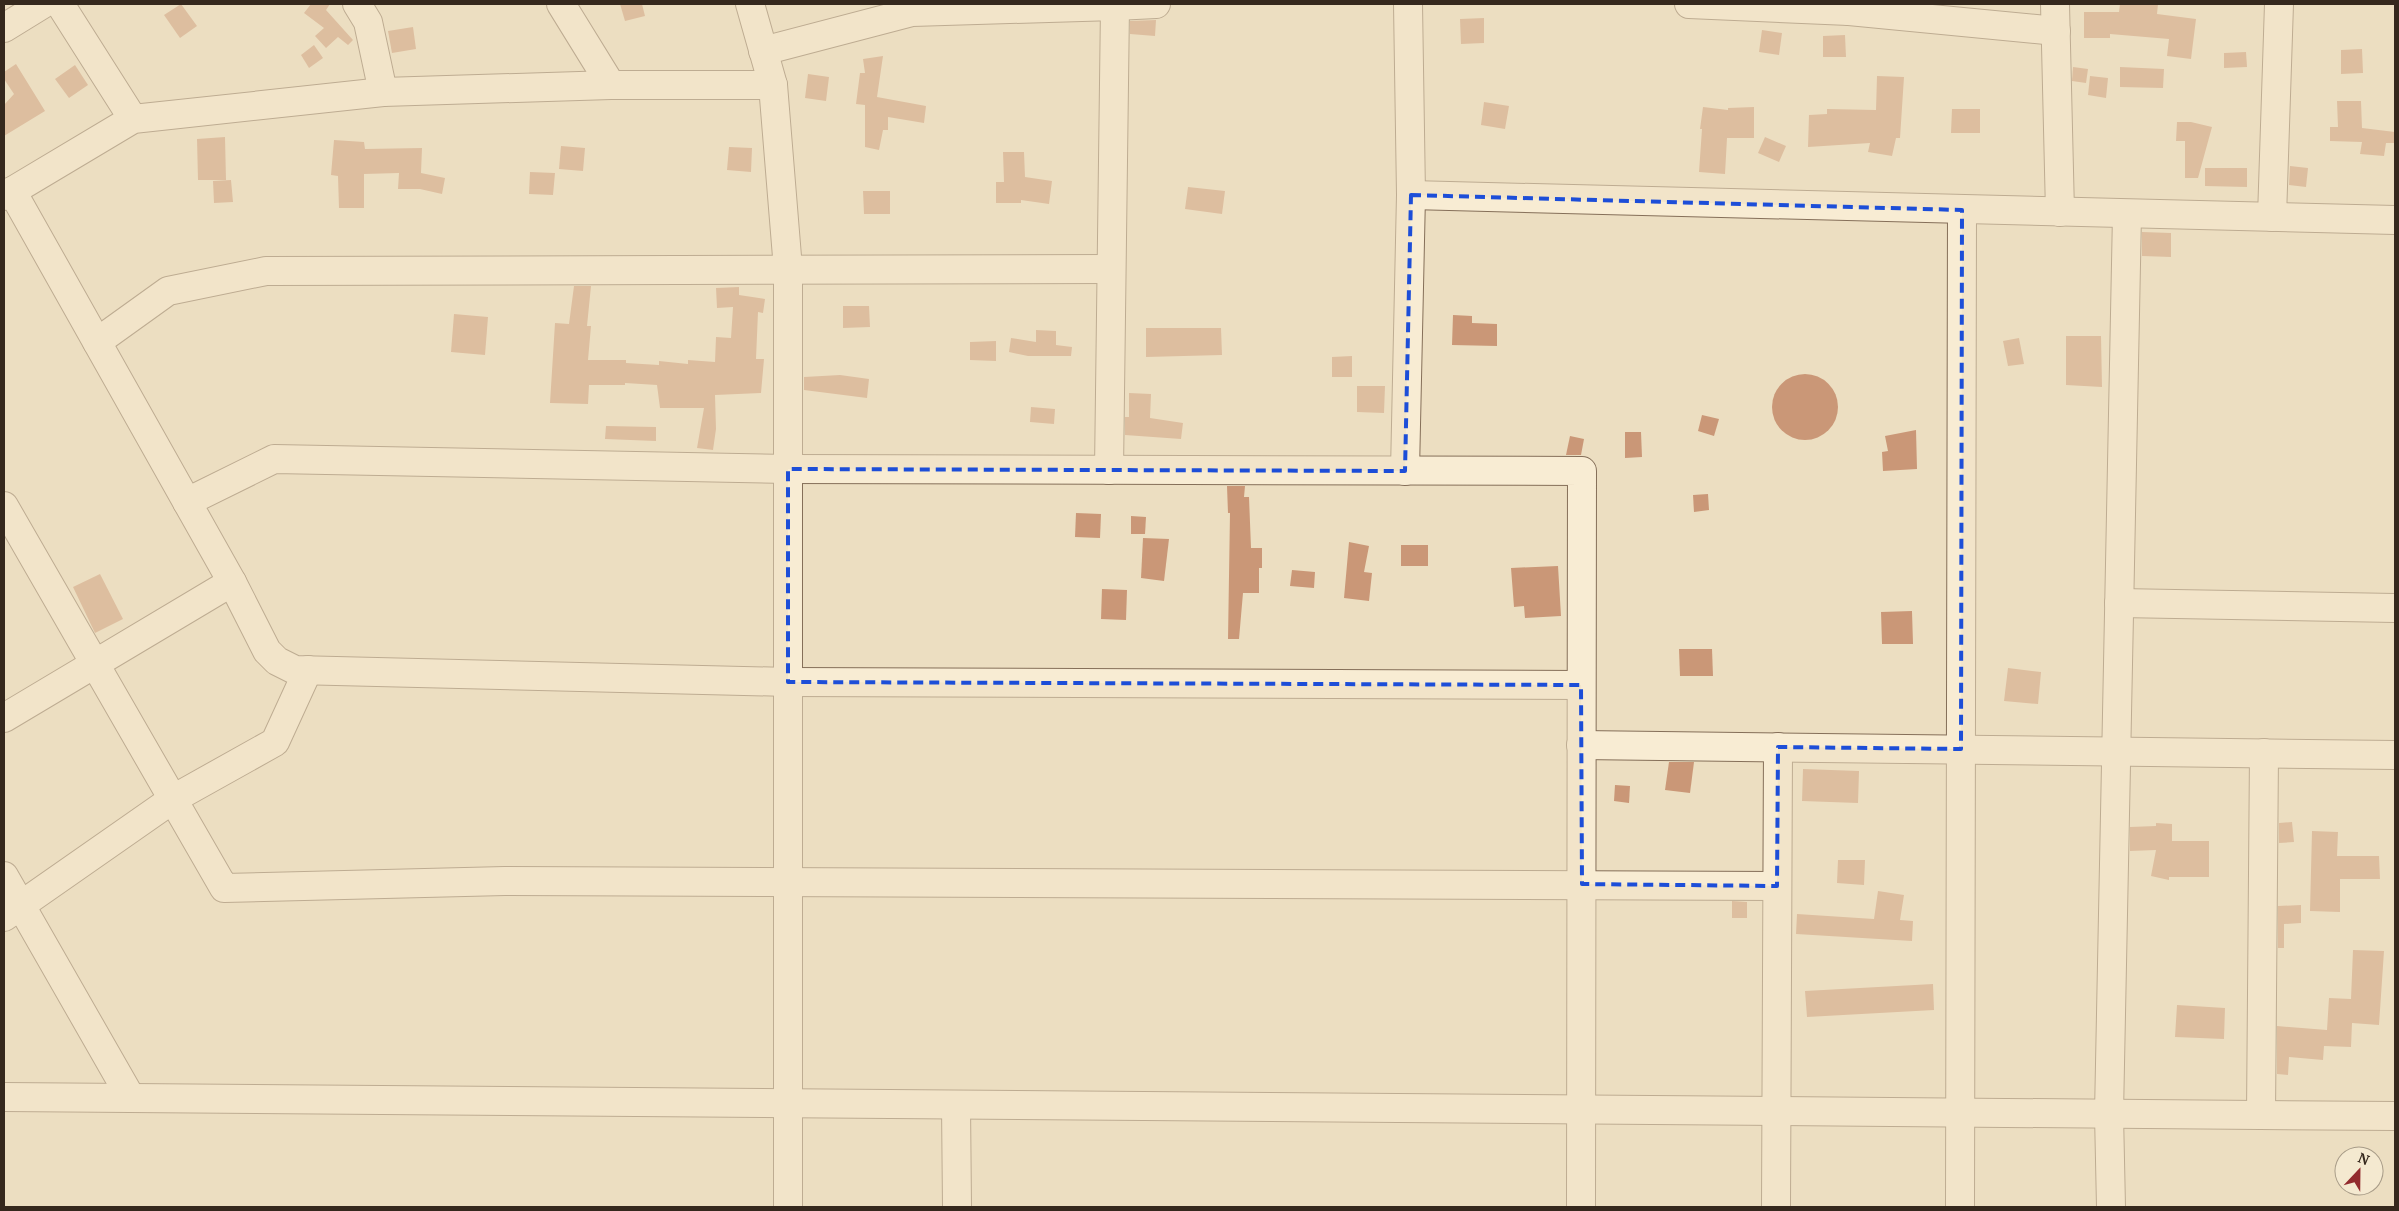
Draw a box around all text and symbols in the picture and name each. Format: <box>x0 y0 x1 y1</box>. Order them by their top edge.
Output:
north arrow <box>2334 1146 2384 1196</box>
text: N <box>2356 1148 2373 1169</box>

